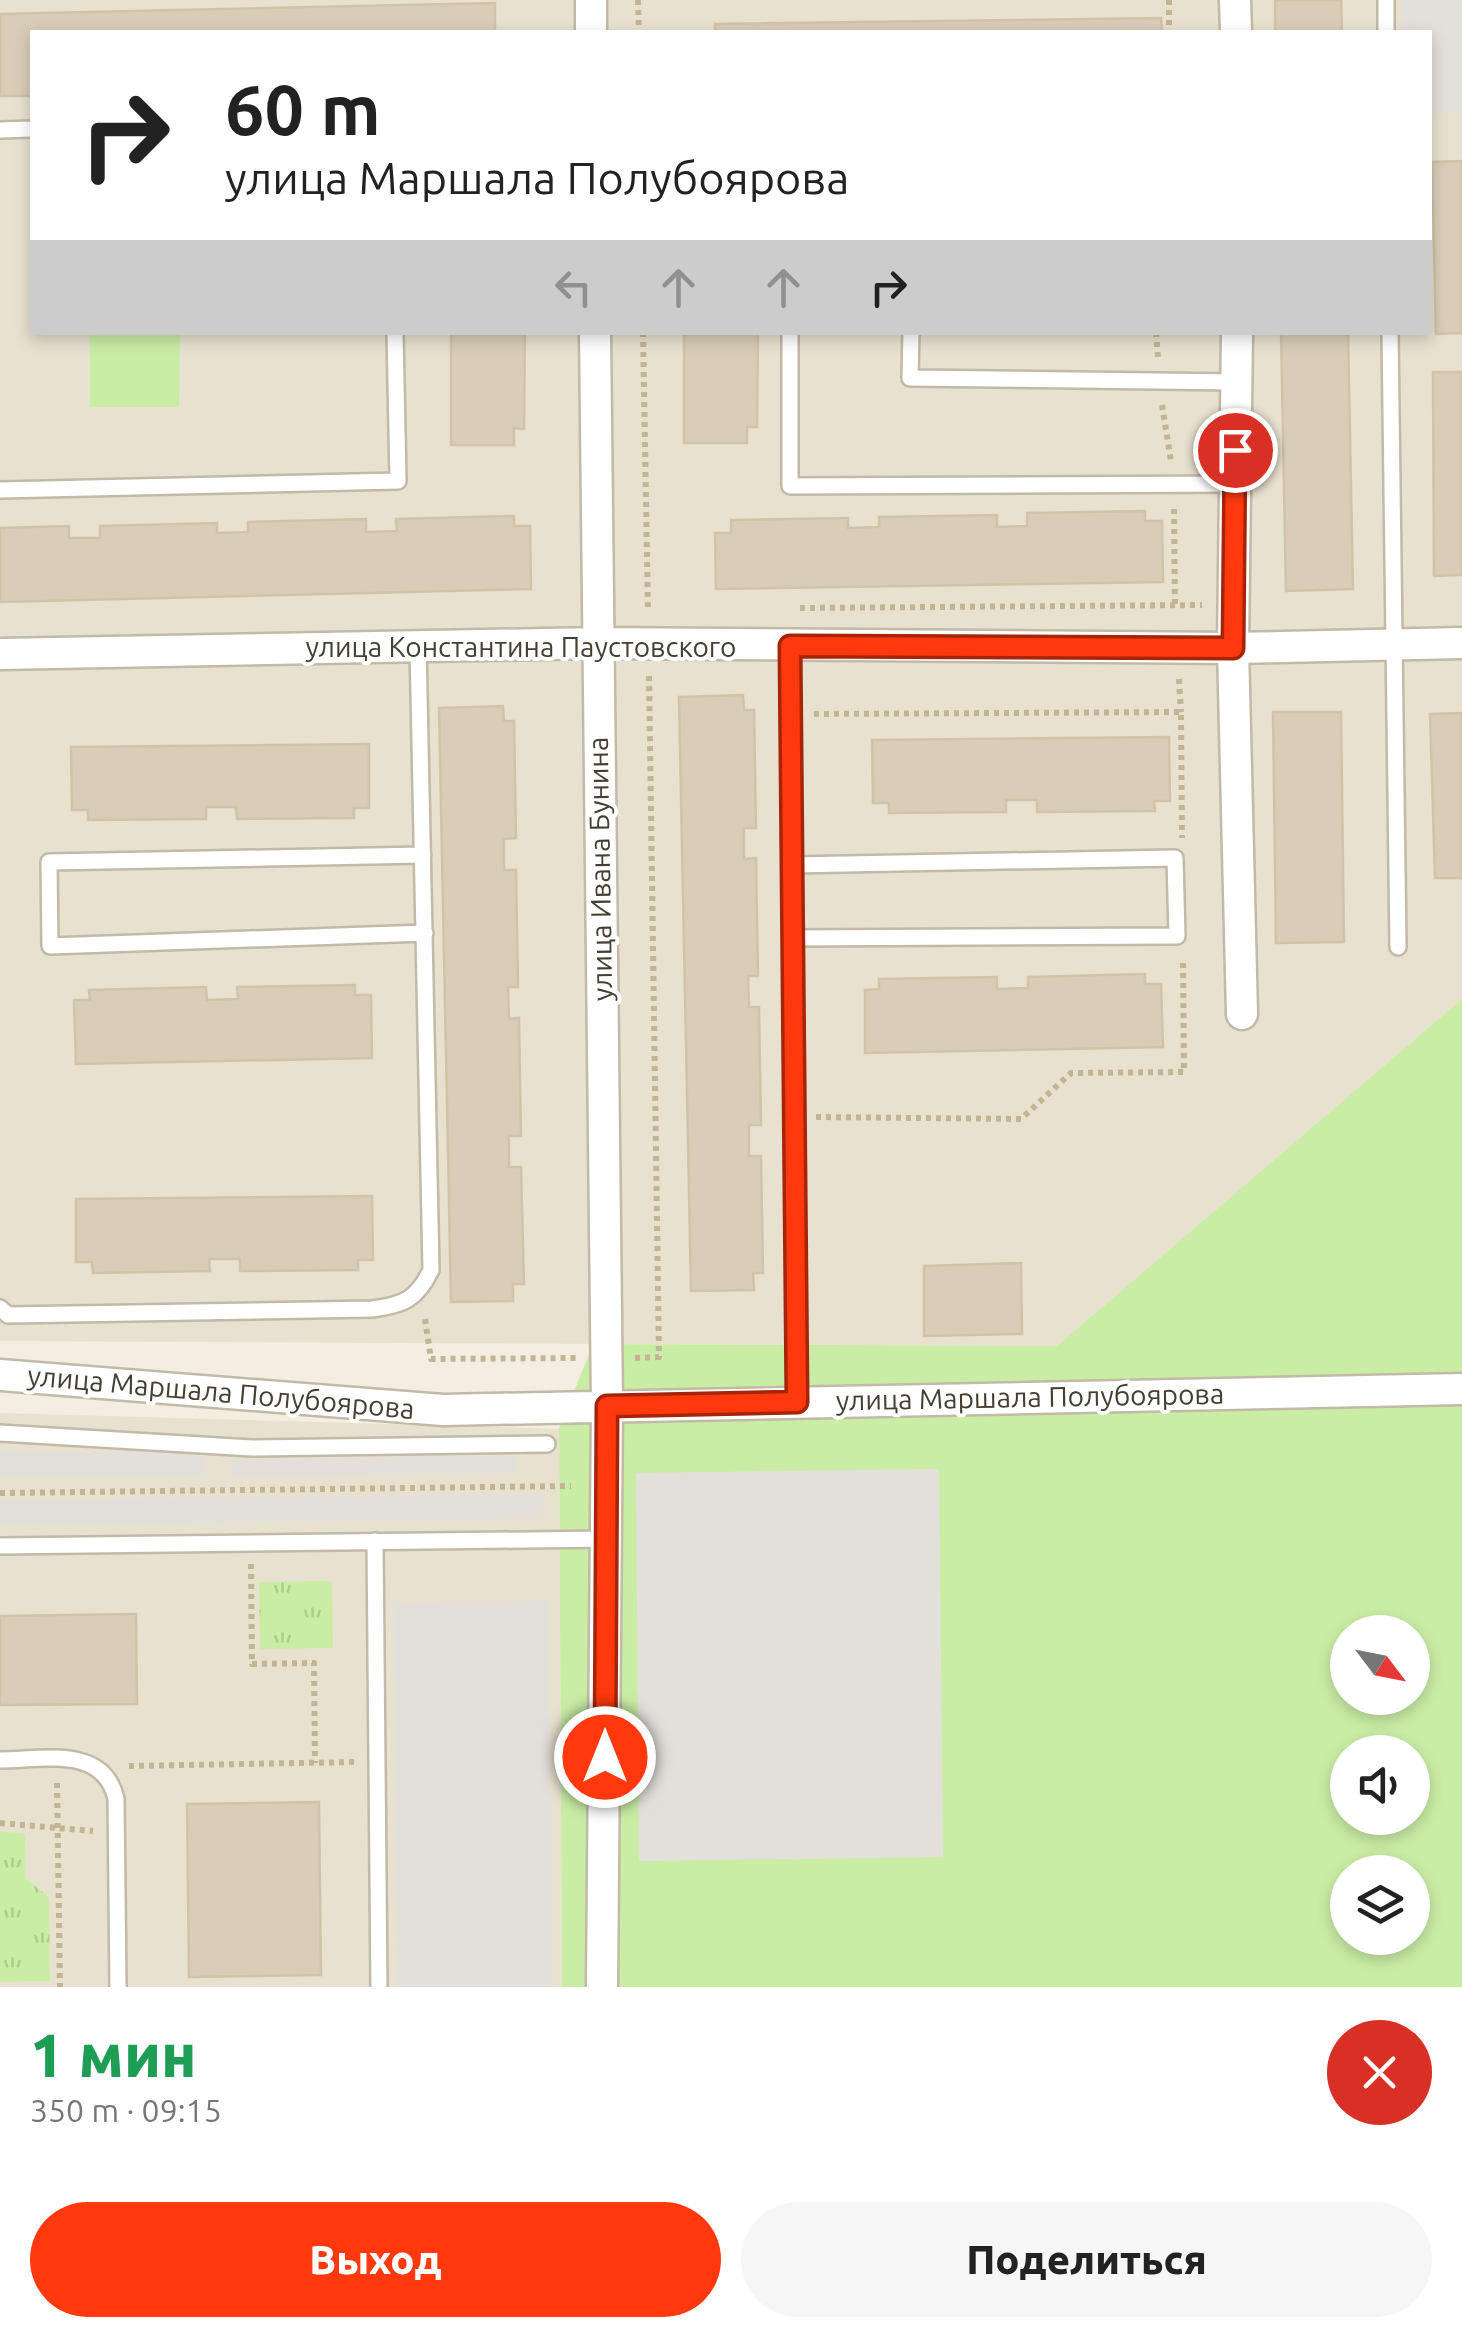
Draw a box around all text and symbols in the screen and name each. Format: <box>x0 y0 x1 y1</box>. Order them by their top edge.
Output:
icon: right <box>60 70 190 200</box>
text: 60 m <box>225 70 381 148</box>
text: улица Маршала Полубоярова <box>225 152 849 203</box>
icon: left <box>546 260 601 315</box>
icon: ahead <box>651 260 706 315</box>
icon: ahead <box>756 260 811 315</box>
icon: right <box>861 260 916 315</box>
pin <box>1193 408 1278 493</box>
icon: arrive <box>1208 423 1263 478</box>
street label: улица Константина Паустовского <box>305 631 737 662</box>
street label: улица Ивана Бунина <box>582 737 617 1001</box>
street label: улица Маршала Полубоярова <box>26 1359 416 1424</box>
street label: улица Маршала Полубоярова <box>836 1378 1224 1415</box>
north arrow <box>1330 1615 1430 1715</box>
map controls <box>1330 1615 1430 1955</box>
position arrow <box>553 1705 657 1809</box>
button: sound <box>1330 1735 1430 1835</box>
button: layers <box>1330 1855 1430 1955</box>
button: close <box>1327 2020 1432 2125</box>
text: 1 мин <box>30 2021 197 2088</box>
text: 350 m · 09:15 <box>30 2092 222 2128</box>
button: Выход <box>30 2202 721 2317</box>
button: Поделиться <box>741 2202 1432 2317</box>

